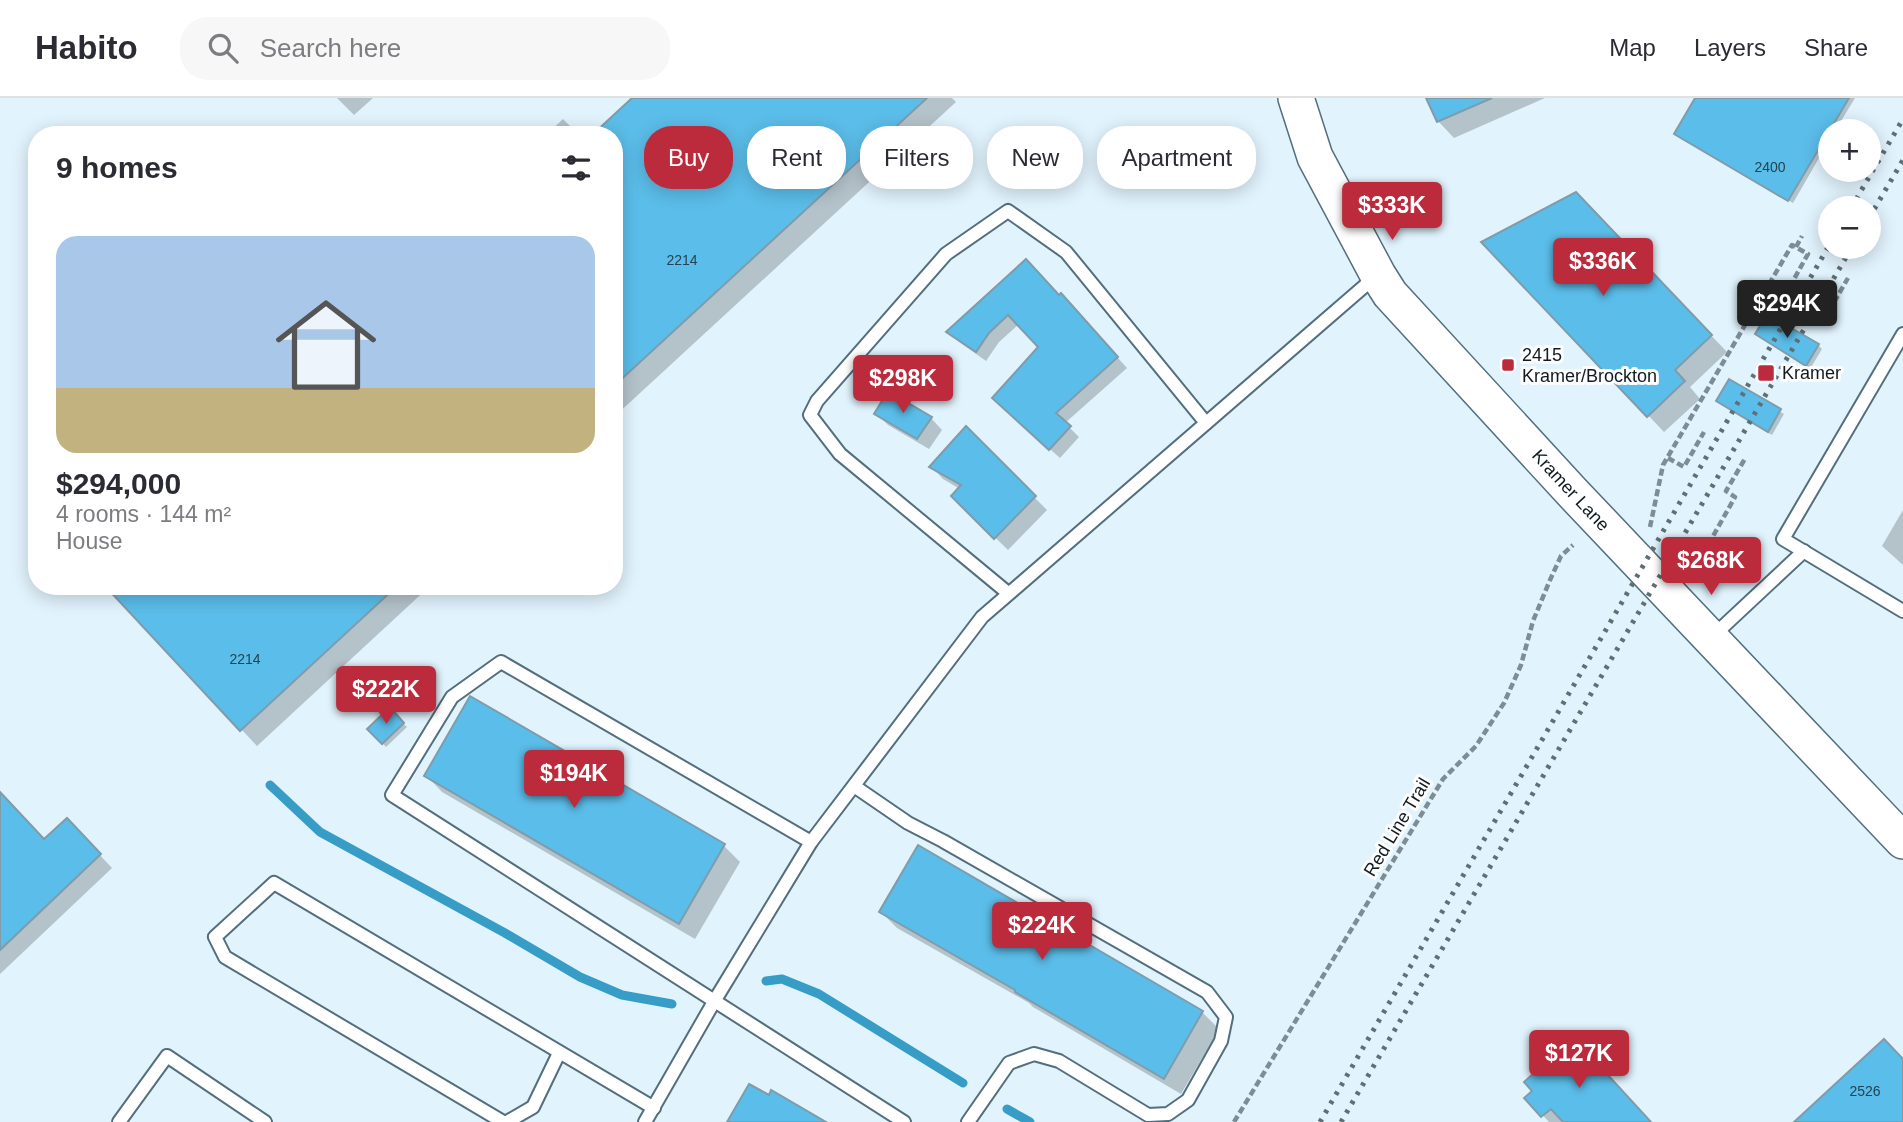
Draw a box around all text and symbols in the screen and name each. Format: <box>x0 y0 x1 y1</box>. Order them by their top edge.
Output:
search box <box>180 17 670 80</box>
text: Habito <box>35 29 138 66</box>
icon: search <box>204 29 242 67</box>
text: Search here <box>260 33 401 63</box>
text: Map <box>1609 34 1656 61</box>
text: Layers <box>1694 34 1766 61</box>
text: Share <box>1804 34 1868 61</box>
map controls <box>1818 119 1881 259</box>
button: + <box>1818 119 1881 182</box>
chip: Buy <box>644 126 733 189</box>
chip: Rent <box>747 126 846 189</box>
chip: Filters <box>860 126 973 189</box>
chip: New <box>987 126 1083 189</box>
chip: Apartment <box>1097 126 1256 189</box>
icon: filters <box>557 149 595 187</box>
text: 9 homes <box>56 151 178 184</box>
house number: 2400 <box>1754 159 1786 175</box>
pin: $333K <box>1343 183 1441 242</box>
text: $333K <box>1358 192 1426 218</box>
button: − <box>1818 196 1881 259</box>
pin: $336K <box>1554 238 1652 298</box>
text: $336K <box>1569 248 1637 274</box>
house number: 2214 <box>666 252 698 268</box>
pin: $294K <box>1738 280 1836 340</box>
icon: home <box>263 282 389 408</box>
text: $294K <box>1753 290 1821 316</box>
place label: 2415 Kramer/Brockton <box>1522 345 1657 386</box>
pin: $298K <box>854 356 952 415</box>
marker: 2415 Kramer/Brockton <box>1500 357 1516 373</box>
marker: Kramer <box>1756 363 1776 383</box>
place label: Kramer <box>1782 363 1841 383</box>
text: $298K <box>869 365 937 391</box>
street label: Kramer Lane <box>1528 445 1614 535</box>
text: $294,000 <box>56 467 181 500</box>
text: 4 rooms · 144 m² <box>56 501 231 527</box>
text: House <box>56 528 122 554</box>
pin: $268K <box>1662 538 1760 597</box>
text: $268K <box>1677 547 1745 573</box>
house number: 2214 <box>229 651 261 667</box>
pin: $222K <box>337 666 435 726</box>
text: $222K <box>352 676 420 702</box>
pin: $194K <box>525 750 623 810</box>
text: $194K <box>540 760 608 786</box>
street label: Red Line Trail <box>1360 774 1434 880</box>
pin: $224K <box>993 902 1091 962</box>
text: $224K <box>1008 912 1076 938</box>
pin: $127K <box>1530 1030 1628 1090</box>
text: $127K <box>1545 1040 1613 1066</box>
house number: 2526 <box>1849 1083 1881 1099</box>

